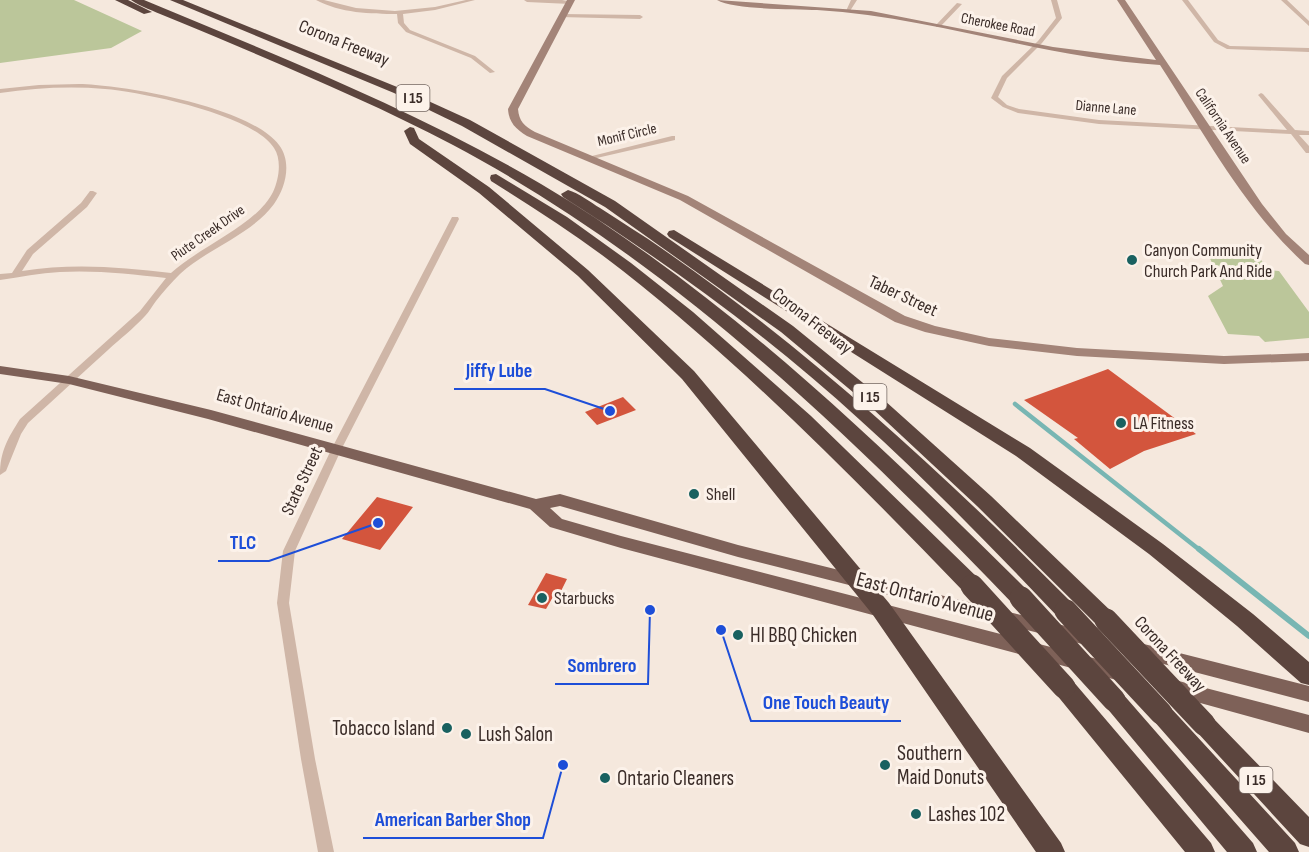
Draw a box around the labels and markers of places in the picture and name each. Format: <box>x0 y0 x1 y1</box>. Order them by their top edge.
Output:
place label: Canyon Community Church Park And Ride <box>1144 240 1272 282</box>
marker: Canyon Community Church Park And Ride <box>1125 253 1139 267</box>
callout: Jiffy Lube <box>454 351 545 389</box>
place label: LA Fitness <box>1133 413 1194 434</box>
marker: LA Fitness <box>1114 416 1128 430</box>
place label: Shell <box>706 484 735 505</box>
marker: Shell <box>687 487 701 501</box>
callout: TLC <box>218 523 269 561</box>
place label: Starbucks <box>554 588 614 609</box>
marker: Starbucks <box>535 591 549 605</box>
place label: HI BBQ Chicken <box>750 623 857 648</box>
marker: HI BBQ Chicken <box>731 628 745 642</box>
callout: Sombrero <box>555 646 648 684</box>
callout: One Touch Beauty <box>751 683 901 721</box>
place label: Tobacco Island <box>332 716 435 741</box>
marker: Tobacco Island <box>440 721 454 735</box>
place label: Lush Salon <box>478 722 553 747</box>
marker: Lush Salon <box>459 727 473 741</box>
place label: Southern Maid Donuts <box>897 741 984 790</box>
marker: Southern Maid Donuts <box>878 758 892 772</box>
place label: Ontario Cleaners <box>617 766 734 791</box>
marker: Ontario Cleaners <box>598 771 612 785</box>
callout: American Barber Shop <box>363 800 543 838</box>
place label: Lashes 102 <box>928 802 1005 827</box>
marker: Lashes 102 <box>909 807 923 821</box>

